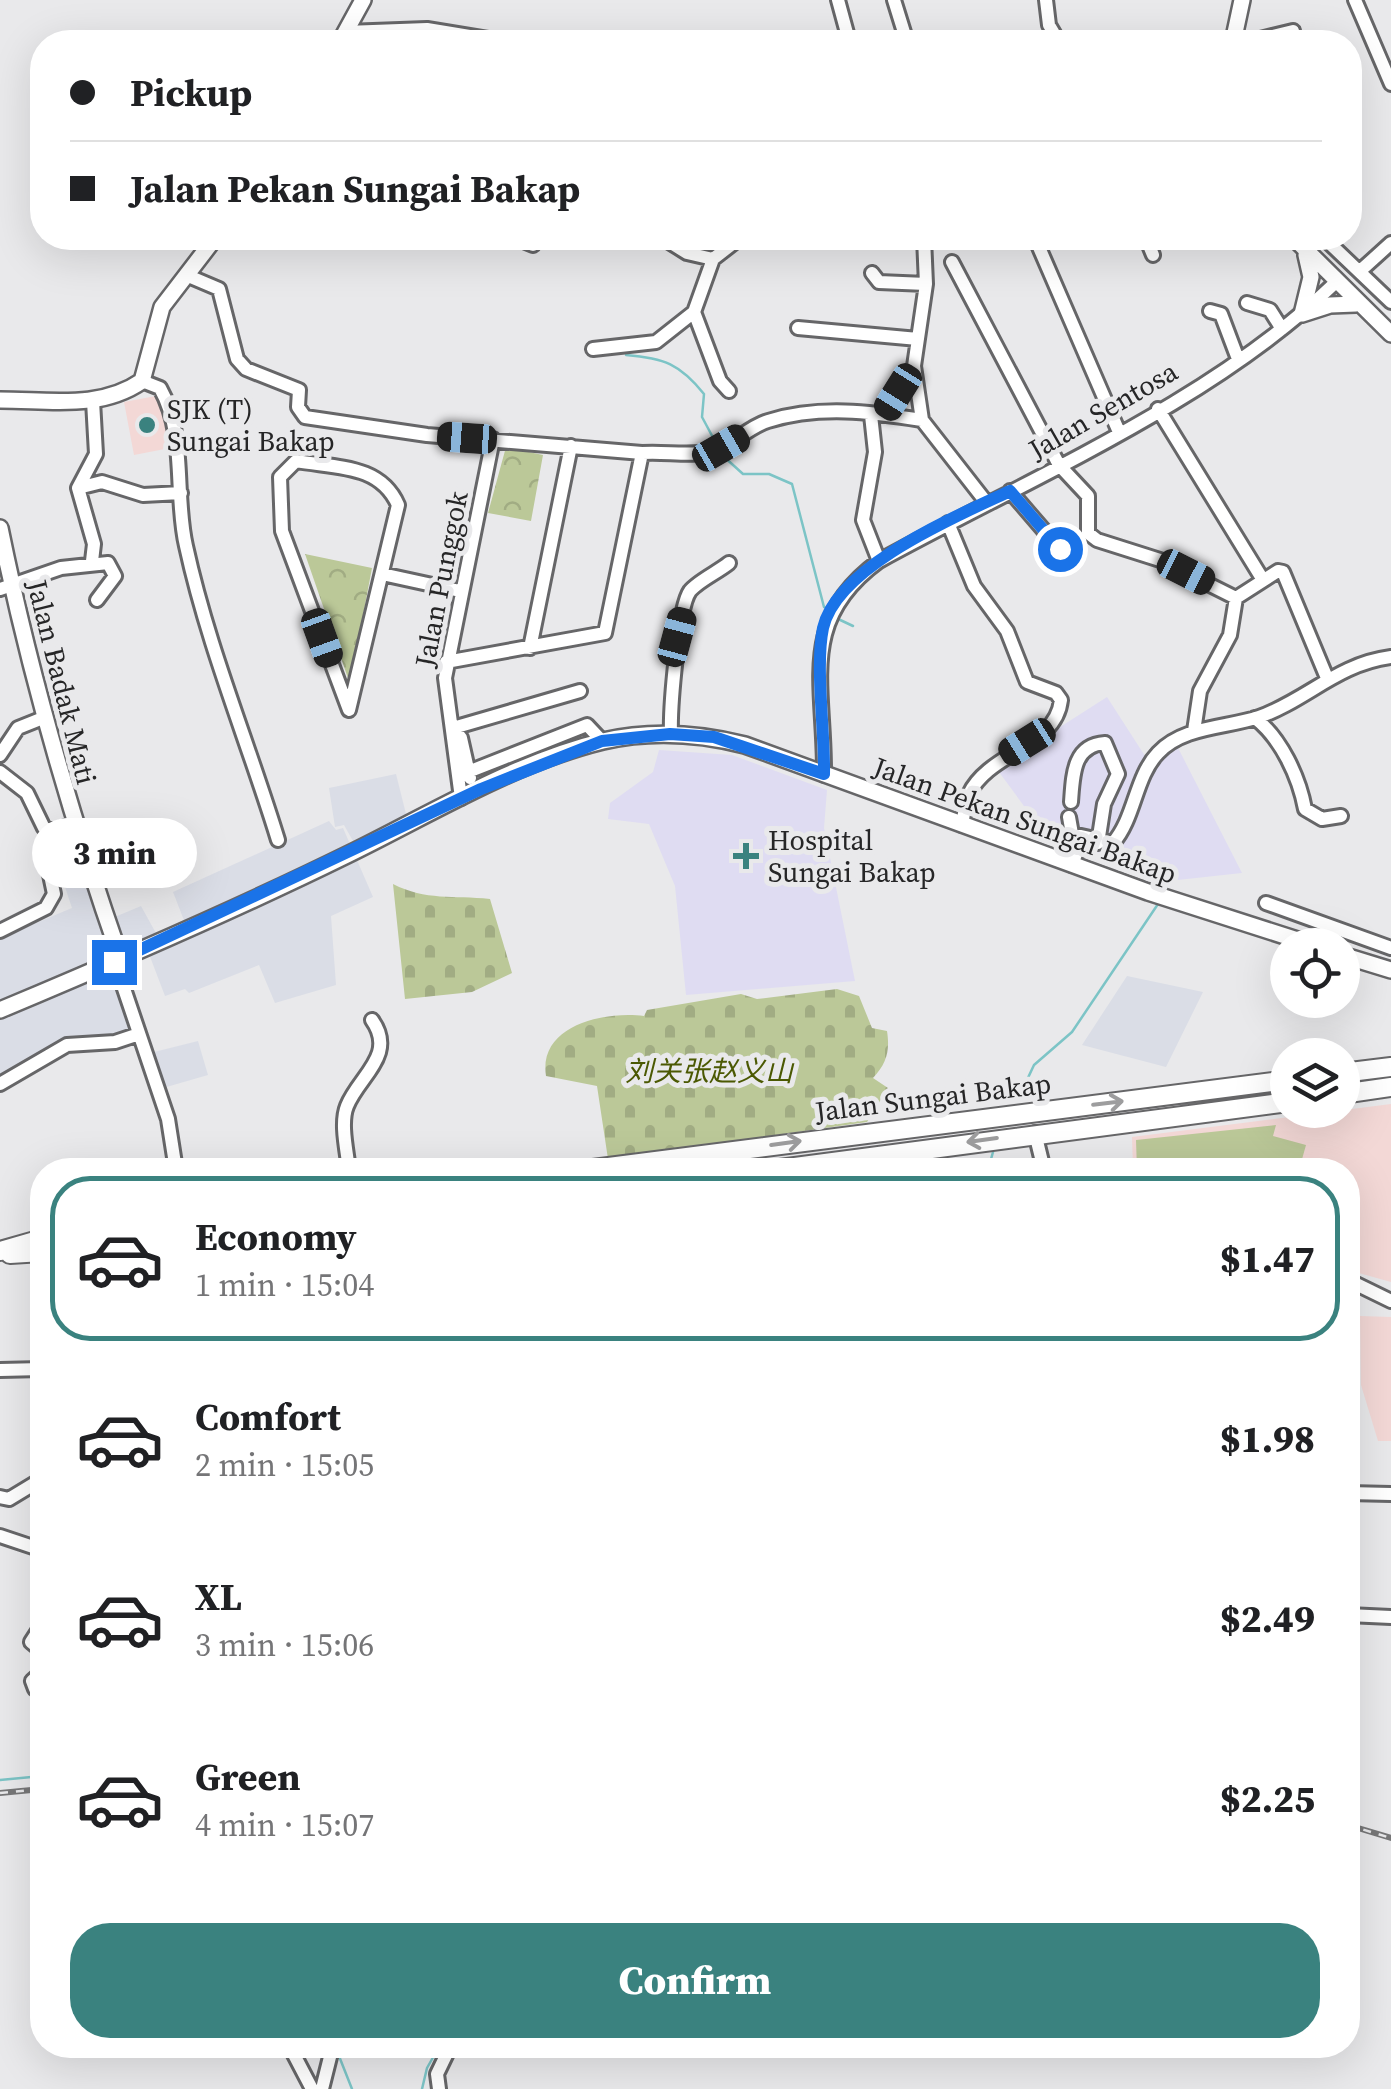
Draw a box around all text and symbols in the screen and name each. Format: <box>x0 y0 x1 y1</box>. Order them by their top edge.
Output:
text: Pickup <box>130 67 252 119</box>
text: Jalan Pekan Sungai Bakap <box>130 163 580 215</box>
street label: Jalan Sentosa <box>1021 352 1185 468</box>
car <box>869 359 927 425</box>
place label: SJK (T) Sungai Bakap <box>167 390 335 460</box>
marker: SJK (T) Sungai Bakap <box>136 414 158 436</box>
car <box>688 420 754 476</box>
car <box>436 421 498 455</box>
street label: Jalan Punggok <box>405 487 477 671</box>
route start <box>1038 527 1083 572</box>
car <box>1152 545 1220 599</box>
street label: Jalan Badak Mati <box>18 575 106 788</box>
car <box>655 604 699 670</box>
car <box>298 605 346 671</box>
car <box>994 713 1060 771</box>
street label: Jalan Pekan Sungai Bakap <box>867 747 1182 893</box>
callout: 3 min <box>32 817 196 887</box>
place label: Hospital Sungai Bakap <box>768 821 936 891</box>
text: 3 min <box>73 831 156 875</box>
marker: Hospital Sungai Bakap <box>733 843 759 869</box>
map controls <box>1270 928 1360 1128</box>
button: locate <box>1270 928 1360 1018</box>
route end <box>92 940 137 985</box>
button: layers <box>1270 1038 1360 1128</box>
park label: 刘关张赵义山 <box>625 1052 795 1090</box>
street label: Jalan Sungai Bakap <box>812 1064 1053 1130</box>
one-way arrow <box>1092 1094 1124 1112</box>
one-way arrow <box>967 1132 999 1150</box>
one-way arrow <box>769 1134 802 1152</box>
text: Economy <box>195 1211 357 1263</box>
icon: car <box>75 1214 165 1304</box>
text: $1.47 <box>1220 1233 1315 1285</box>
text: 1 min · 15:04 <box>195 1263 374 1307</box>
text: Comfort <box>195 1391 341 1443</box>
icon: car <box>75 1394 165 1484</box>
text: $1.98 <box>1220 1413 1315 1465</box>
text: 2 min · 15:05 <box>195 1443 374 1487</box>
text: XL <box>195 1571 242 1623</box>
icon: car <box>75 1574 165 1664</box>
text: $2.49 <box>1220 1593 1315 1645</box>
text: 3 min · 15:06 <box>195 1623 374 1667</box>
text: Green <box>195 1751 301 1803</box>
icon: car <box>75 1754 165 1844</box>
text: $2.25 <box>1220 1773 1315 1825</box>
text: 4 min · 15:07 <box>195 1803 374 1847</box>
button: Confirm <box>70 1923 1320 2038</box>

